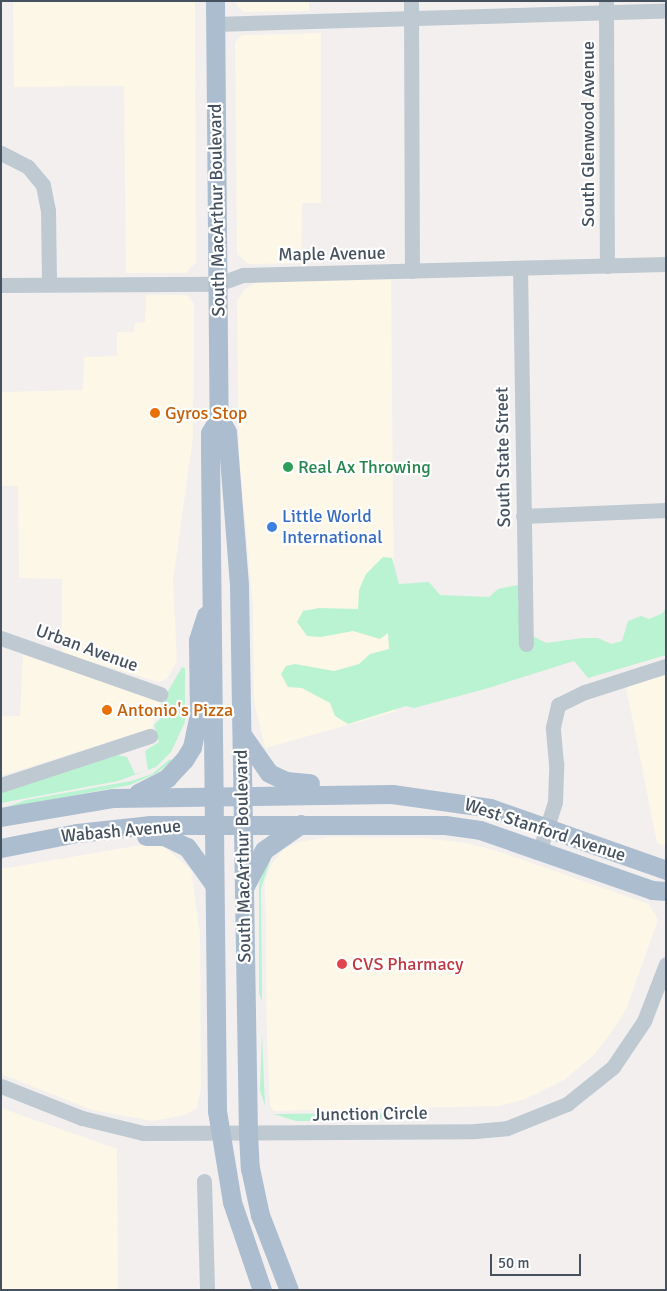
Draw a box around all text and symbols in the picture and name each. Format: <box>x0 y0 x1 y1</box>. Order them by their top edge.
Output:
street label: South Glenwood Avenue <box>577 41 599 227</box>
street label: South MacArthur Boulevard <box>204 103 230 317</box>
street label: Maple Avenue <box>278 242 386 266</box>
street label: South State Street <box>491 387 515 527</box>
place label: Gyros Stop <box>165 402 247 424</box>
marker: Gyros Stop <box>149 407 161 419</box>
place label: Real Ax Throwing <box>298 456 431 478</box>
marker: Real Ax Throwing <box>282 461 294 473</box>
place label: Little World International <box>282 506 383 548</box>
marker: Little World International <box>266 521 278 533</box>
street label: Urban Avenue <box>33 619 141 677</box>
place label: Antonio's Pizza <box>117 699 233 721</box>
marker: Antonio's Pizza <box>101 704 113 716</box>
street label: South MacArthur Boulevard <box>230 749 256 963</box>
street label: West Stanford Avenue <box>462 794 628 866</box>
street label: Wabash Avenue <box>60 815 182 847</box>
place label: CVS Pharmacy <box>352 953 463 975</box>
marker: CVS Pharmacy <box>336 958 348 970</box>
street label: Junction Circle <box>312 1102 428 1126</box>
scale bar <box>492 1244 583 1276</box>
text: 50 m <box>498 1254 529 1272</box>

